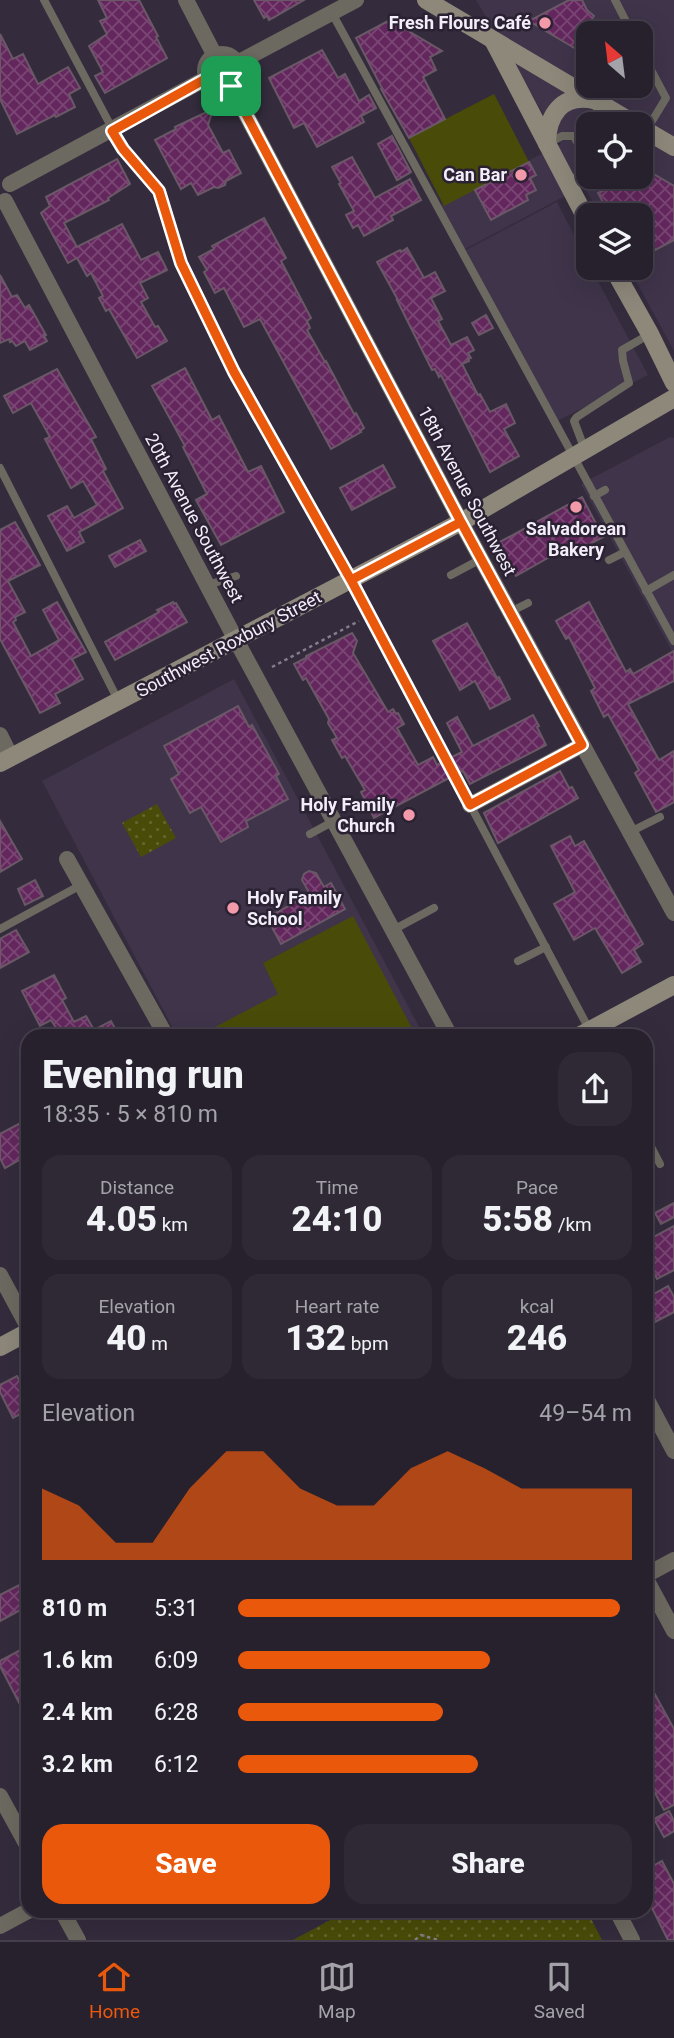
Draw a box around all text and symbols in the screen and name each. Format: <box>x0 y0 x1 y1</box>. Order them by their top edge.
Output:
place label: Fresh Flours Café <box>389 12 531 33</box>
marker: Fresh Flours Café <box>537 15 553 31</box>
north arrow <box>576 21 653 98</box>
map controls <box>576 21 653 280</box>
pin <box>201 56 261 116</box>
icon: arrive <box>212 67 250 105</box>
button: locate <box>576 112 653 189</box>
place label: Can Bar <box>443 164 507 185</box>
marker: Can Bar <box>513 167 529 183</box>
button: layers <box>576 203 653 280</box>
street label: 18th Avenue Southwest <box>414 403 521 579</box>
street label: 20th Avenue Southwest <box>141 430 248 606</box>
marker: Salvadorean Bakery <box>568 499 584 515</box>
place label: Salvadorean Bakery <box>526 518 626 560</box>
street label: Southwest Roxbury Street <box>133 586 325 701</box>
place label: Holy Family Church <box>300 794 396 836</box>
marker: Holy Family Church <box>401 807 417 823</box>
place label: Holy Family School <box>247 887 343 929</box>
marker: Holy Family School <box>225 900 241 916</box>
button: share <box>558 1052 632 1126</box>
text: Evening run <box>42 1053 244 1097</box>
text: 18:35 · 5 × 810 m <box>42 1101 218 1128</box>
text: Distance <box>100 1176 174 1199</box>
text: Time <box>316 1176 358 1199</box>
text: Pace <box>516 1176 558 1199</box>
text: 4.05 <box>86 1199 157 1240</box>
text: 24:10 <box>292 1199 382 1240</box>
text: 5:58 <box>482 1199 553 1240</box>
text: km <box>157 1213 188 1236</box>
text: /km <box>553 1213 592 1236</box>
text: Elevation <box>99 1295 175 1318</box>
text: Heart rate <box>295 1295 379 1318</box>
text: kcal <box>520 1295 554 1318</box>
text: 40 <box>106 1318 147 1359</box>
text: 132 <box>285 1318 346 1359</box>
text: 246 <box>507 1318 567 1359</box>
text: m <box>147 1332 168 1355</box>
text: bpm <box>346 1332 389 1355</box>
text: Elevation <box>42 1400 135 1427</box>
text: 49–54 m <box>539 1400 632 1427</box>
text: 810 m <box>42 1595 107 1622</box>
text: 5:31 <box>154 1595 198 1622</box>
text: 1.6 km <box>42 1647 113 1674</box>
text: 6:09 <box>154 1647 198 1674</box>
text: 2.4 km <box>42 1699 113 1726</box>
text: 6:28 <box>154 1699 198 1726</box>
text: 3.2 km <box>42 1751 113 1778</box>
text: 6:12 <box>154 1751 198 1778</box>
button: Save <box>42 1824 330 1904</box>
button: Share <box>344 1824 632 1904</box>
tab: Home <box>89 1958 140 2023</box>
tab: Map <box>318 1958 356 2023</box>
tab: Saved <box>534 1958 585 2023</box>

